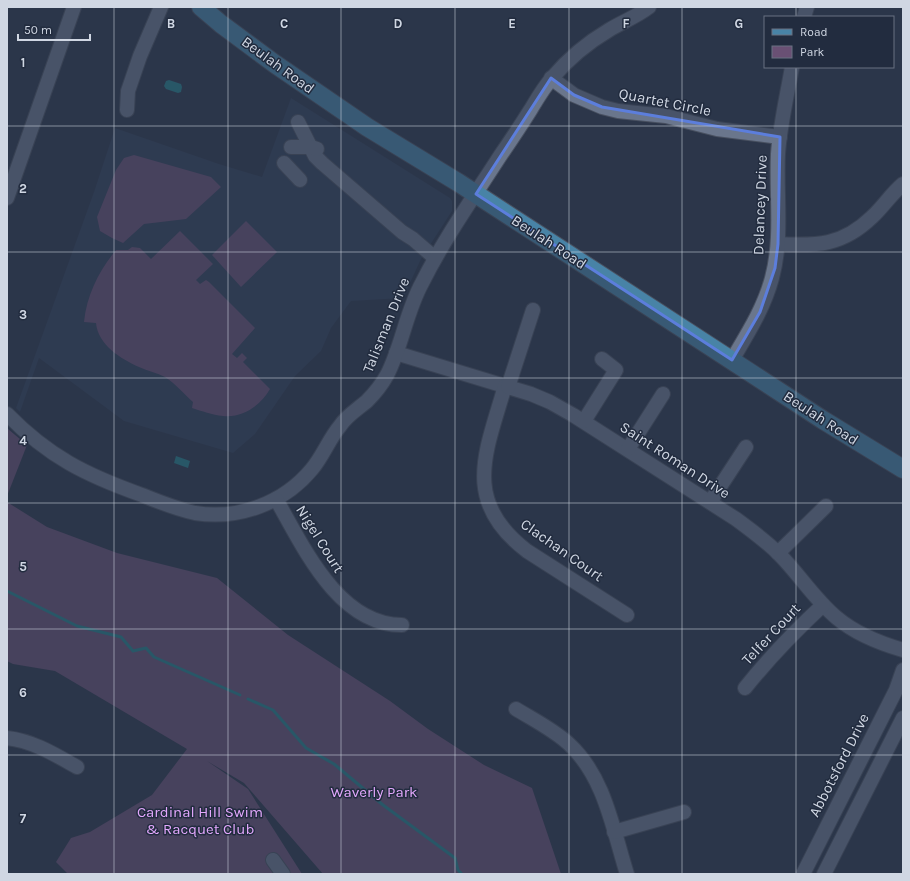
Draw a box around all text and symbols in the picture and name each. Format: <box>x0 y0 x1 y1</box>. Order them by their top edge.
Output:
scale bar <box>18 16 90 42</box>
text: B <box>167 16 175 31</box>
text: C <box>280 16 288 31</box>
text: D <box>394 16 403 31</box>
text: E <box>508 16 516 31</box>
text: F <box>622 16 630 31</box>
text: G <box>735 16 743 31</box>
legend <box>764 16 894 68</box>
text: 50 m <box>24 23 52 37</box>
text: Road <box>800 25 828 39</box>
street label: Beulah Road <box>238 33 318 97</box>
text: Park <box>800 45 825 59</box>
text: 1 <box>21 55 25 70</box>
street label: Quartet Circle <box>617 84 713 120</box>
street label: Delancey Drive <box>749 155 771 255</box>
text: 2 <box>19 181 27 196</box>
street label: Beulah Road <box>508 211 590 273</box>
street label: Talisman Drive <box>359 275 413 375</box>
text: 3 <box>19 307 27 322</box>
street label: Beulah Road <box>780 387 862 449</box>
street label: Saint Roman Drive <box>617 418 733 502</box>
text: 4 <box>19 433 27 448</box>
street label: Nigel Court <box>292 502 348 576</box>
street label: Clachan Court <box>517 515 607 585</box>
text: 5 <box>19 559 27 574</box>
street label: Telfer Court <box>738 599 804 669</box>
text: 6 <box>19 685 27 700</box>
street label: Abbotsford Drive <box>805 710 873 820</box>
park label: Waverly Park <box>330 783 418 801</box>
park label: Cardinal Hill Swim & Racquet Club <box>137 803 263 838</box>
text: 7 <box>20 811 27 826</box>

